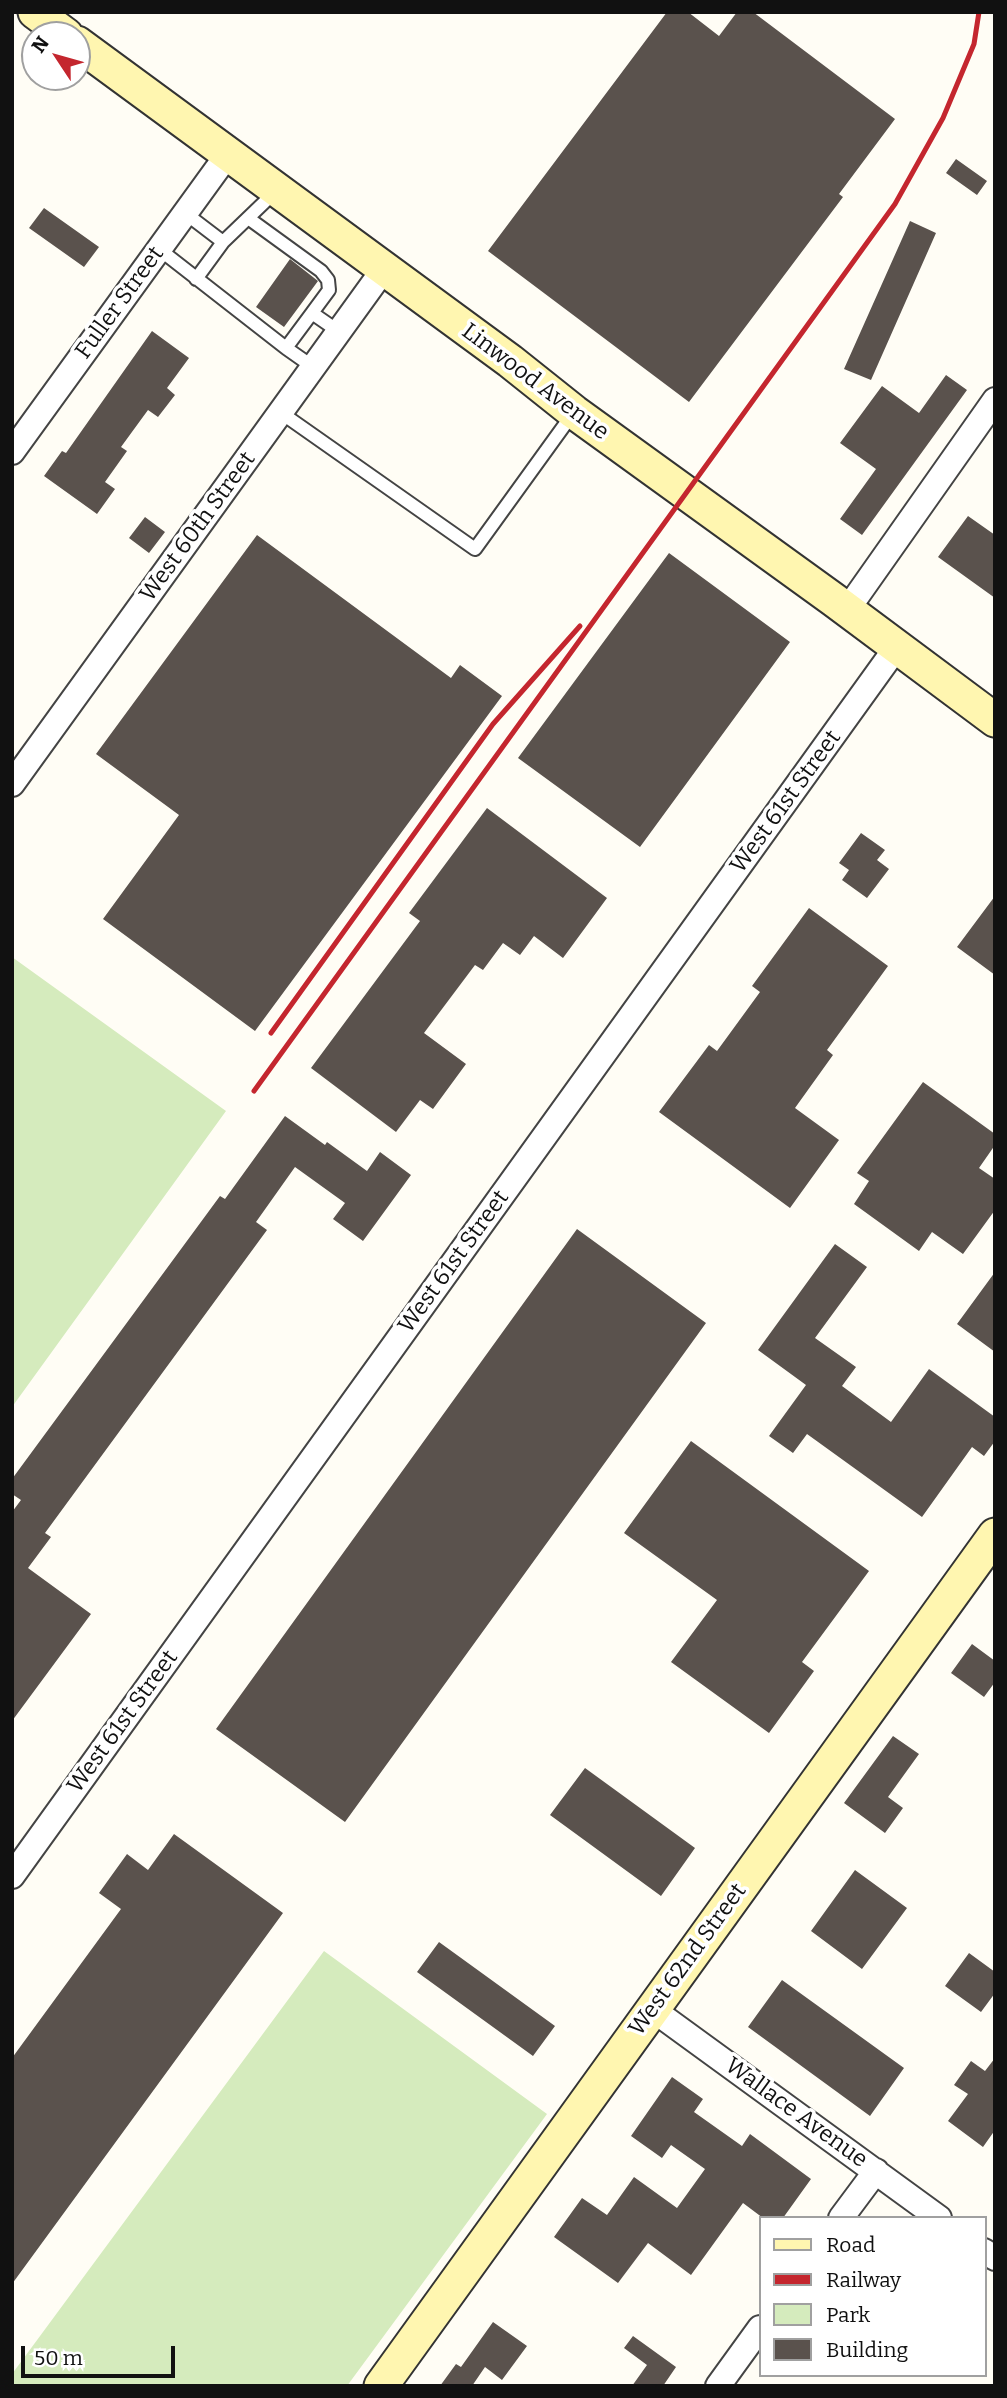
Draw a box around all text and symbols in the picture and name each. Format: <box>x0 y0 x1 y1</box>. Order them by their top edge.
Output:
north arrow <box>21 21 91 91</box>
text: N <box>27 32 54 57</box>
street label: Fuller Street <box>70 241 170 365</box>
street label: Linwood Avenue <box>456 318 614 446</box>
street label: West 60th Street <box>134 447 262 607</box>
street label: West 61st Street <box>725 725 847 879</box>
street label: West 61st Street <box>393 1185 515 1339</box>
street label: West 61st Street <box>62 1645 184 1799</box>
street label: West 62nd Street <box>623 1878 753 2042</box>
street label: Wallace Avenue <box>719 2052 873 2174</box>
legend <box>758 2216 986 2377</box>
text: Road <box>826 2232 875 2258</box>
text: Railway <box>826 2267 901 2293</box>
text: Park <box>826 2302 870 2328</box>
scale bar <box>24 2332 178 2376</box>
text: Building <box>826 2337 908 2363</box>
text: 50 m <box>34 2345 83 2371</box>

